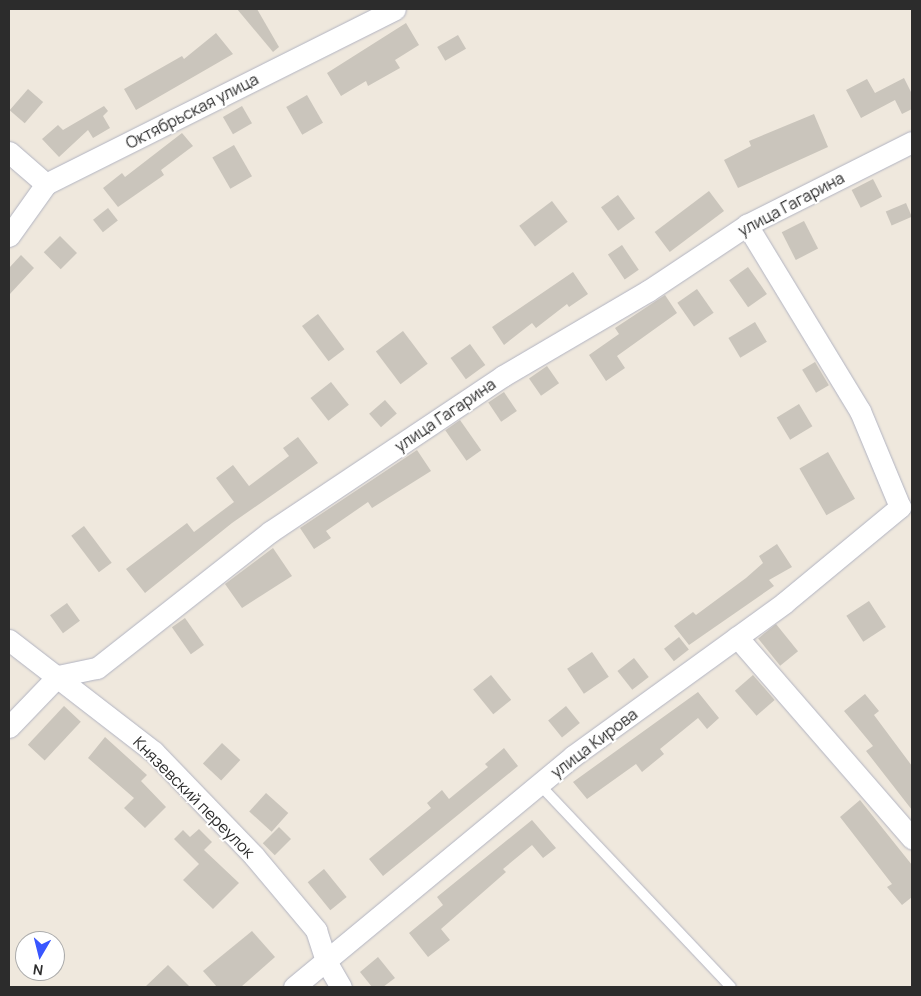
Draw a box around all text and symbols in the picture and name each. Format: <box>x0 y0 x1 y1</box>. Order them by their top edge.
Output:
street label: Октябрьская улица <box>122 69 262 153</box>
street label: улица Гагарина <box>735 168 847 240</box>
street label: улица Гагарина <box>391 374 499 456</box>
street label: улица Кирова <box>547 704 641 782</box>
street label: Князевский переулок <box>129 732 259 862</box>
north arrow <box>15 931 65 981</box>
text: N <box>32 960 44 980</box>

